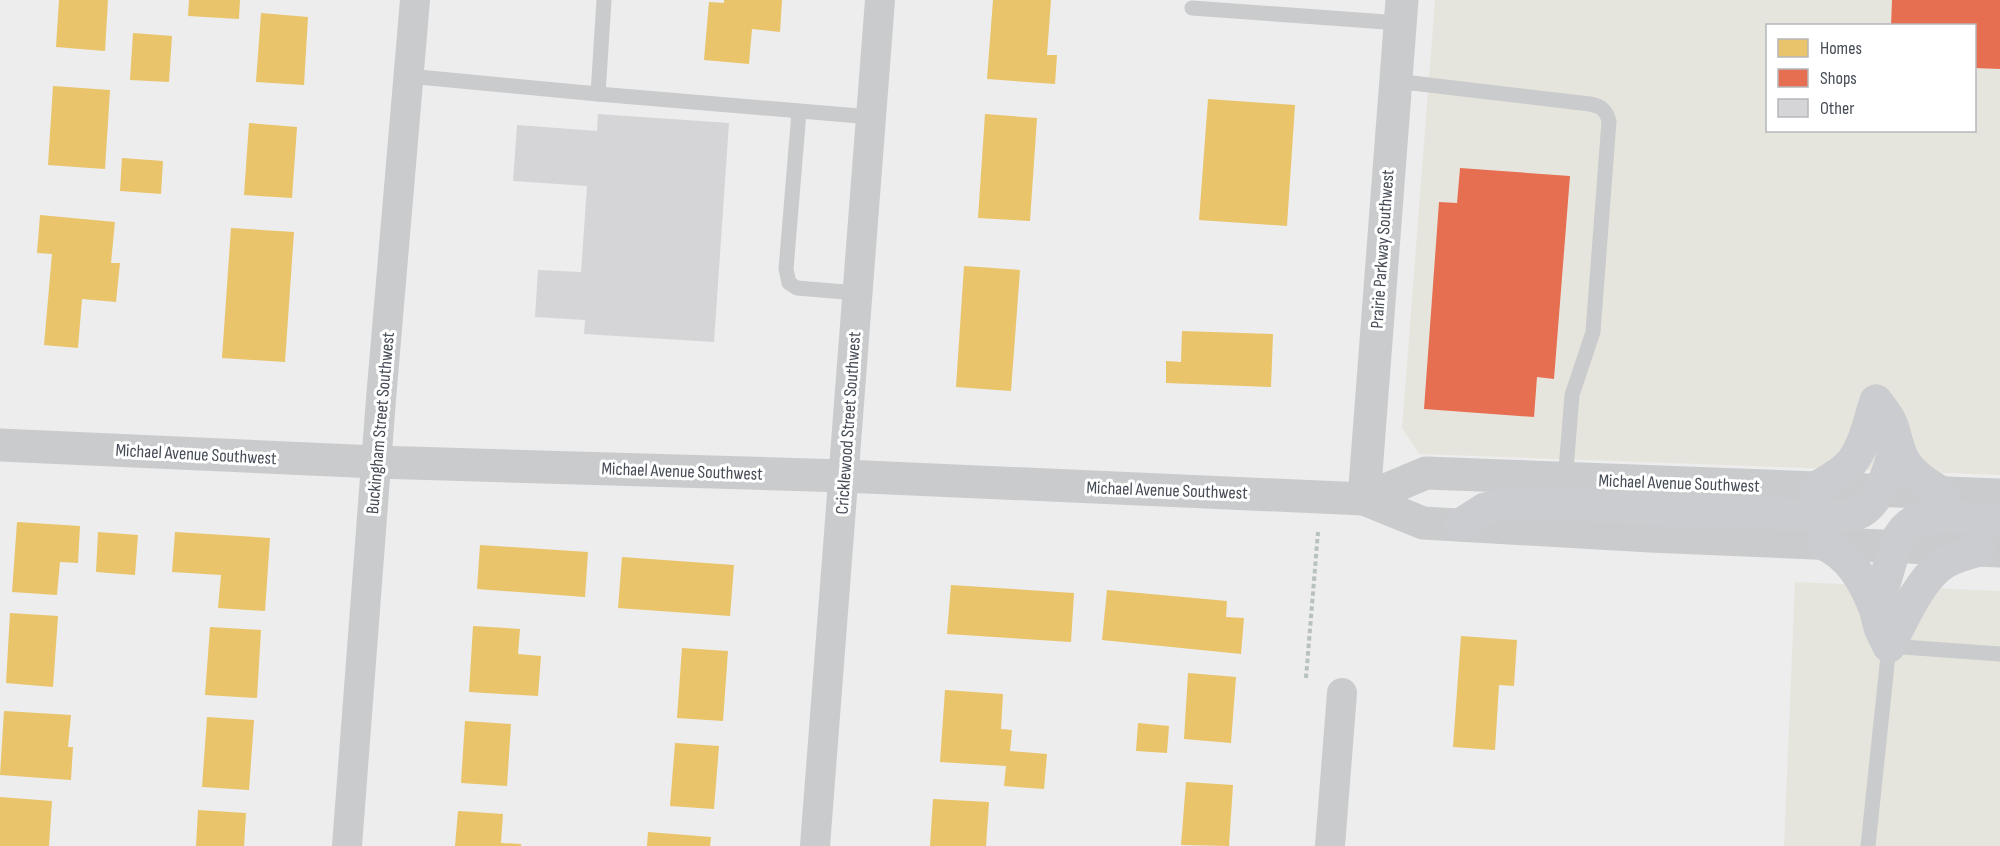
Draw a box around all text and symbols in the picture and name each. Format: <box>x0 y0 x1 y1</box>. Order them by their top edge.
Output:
legend <box>1766 24 1976 132</box>
text: Homes <box>1820 38 1862 59</box>
text: Shops <box>1820 68 1857 89</box>
text: Other <box>1820 98 1854 119</box>
street label: Prairie Parkway Southwest <box>1366 168 1399 329</box>
street label: Cricklewood Street Southwest <box>832 330 865 515</box>
street label: Buckingham Street Southwest <box>362 331 399 515</box>
street label: Michael Avenue Southwest <box>115 440 278 469</box>
street label: Michael Avenue Southwest <box>601 458 763 485</box>
street label: Michael Avenue Southwest <box>1598 470 1760 497</box>
street label: Michael Avenue Southwest <box>1086 477 1248 504</box>

